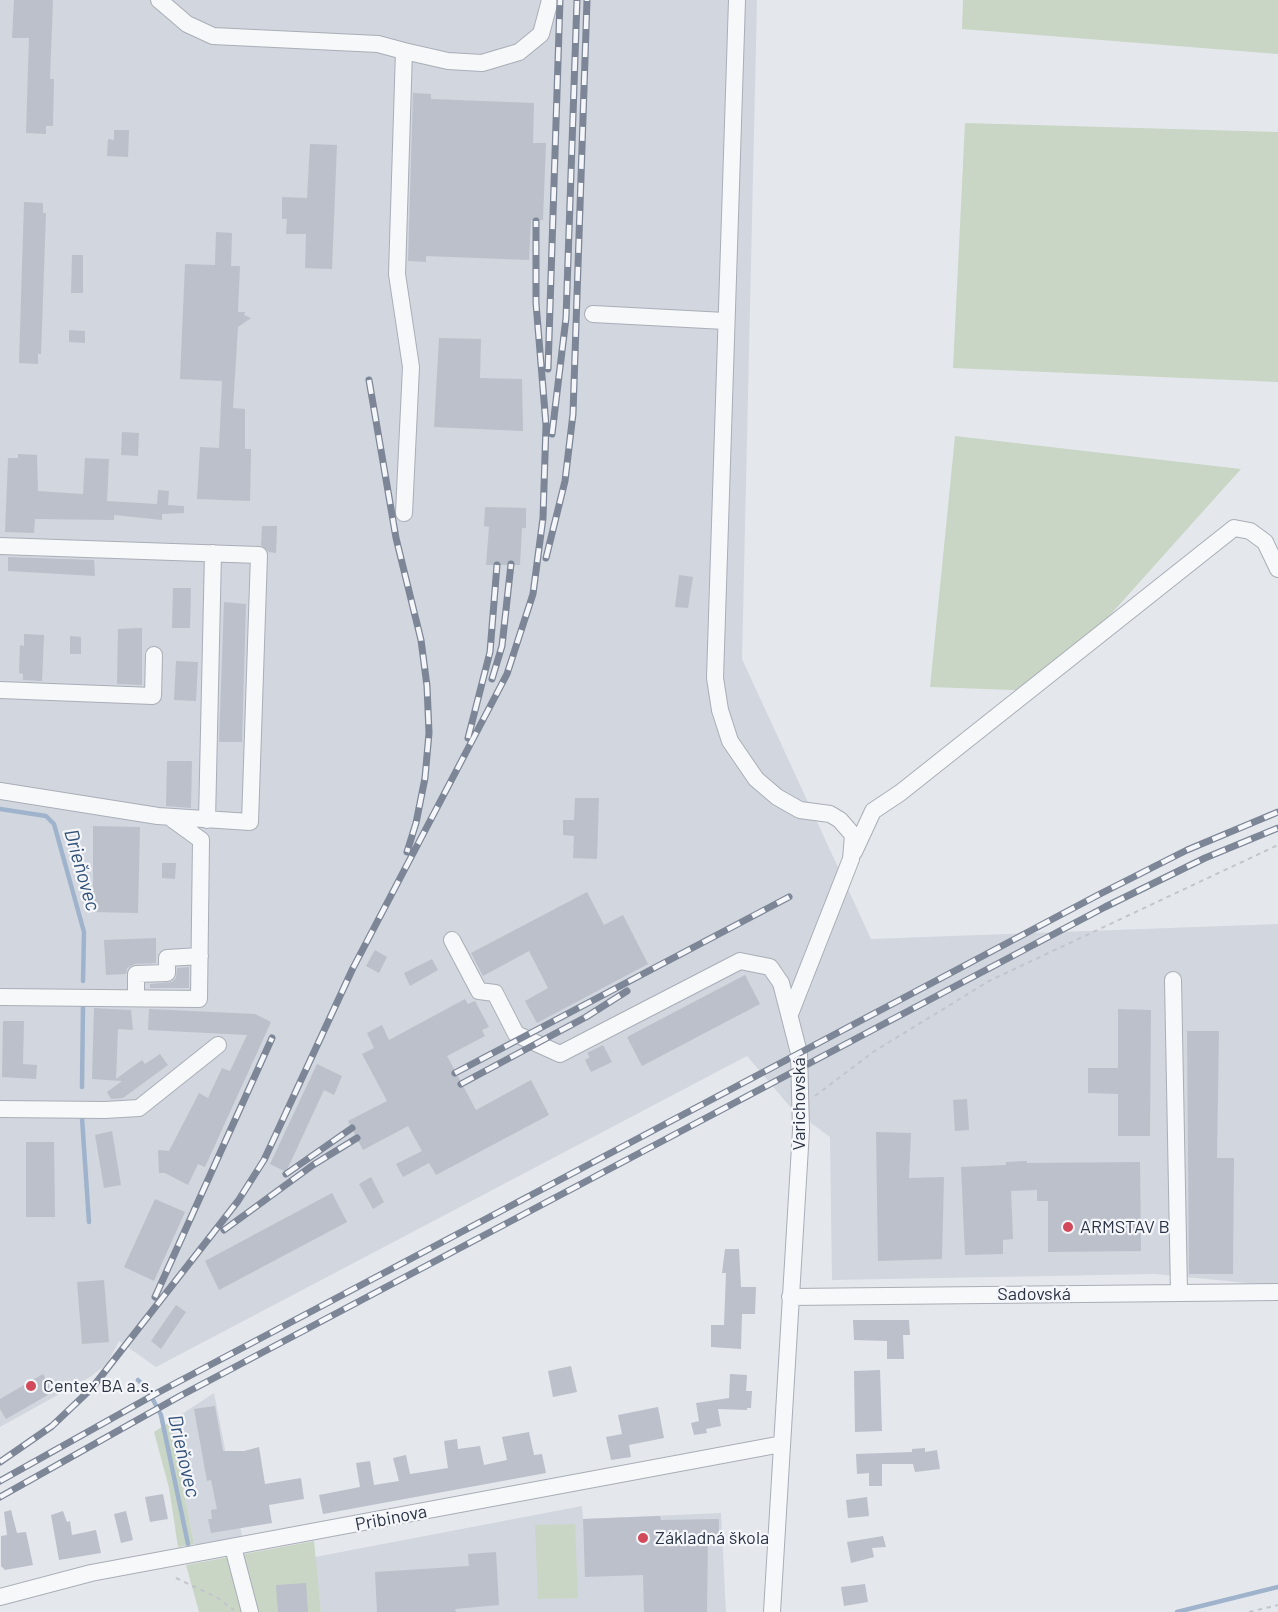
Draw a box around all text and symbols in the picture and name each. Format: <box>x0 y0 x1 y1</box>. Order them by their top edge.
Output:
water label: Drieňovec <box>59 826 105 914</box>
street label: Varichovská <box>788 1057 810 1151</box>
place label: ARMSTAV B <box>1080 1216 1170 1238</box>
marker: ARMSTAV B <box>1061 1220 1075 1234</box>
street label: Sadovská <box>997 1283 1071 1305</box>
place label: Centex BA a.s. <box>43 1375 154 1397</box>
marker: Centex BA a.s. <box>24 1379 38 1393</box>
water label: Drieňovec <box>163 1412 205 1500</box>
street label: Pribinova <box>353 1500 429 1536</box>
place label: Základná škola <box>655 1527 769 1549</box>
marker: Základná škola <box>636 1531 650 1545</box>

